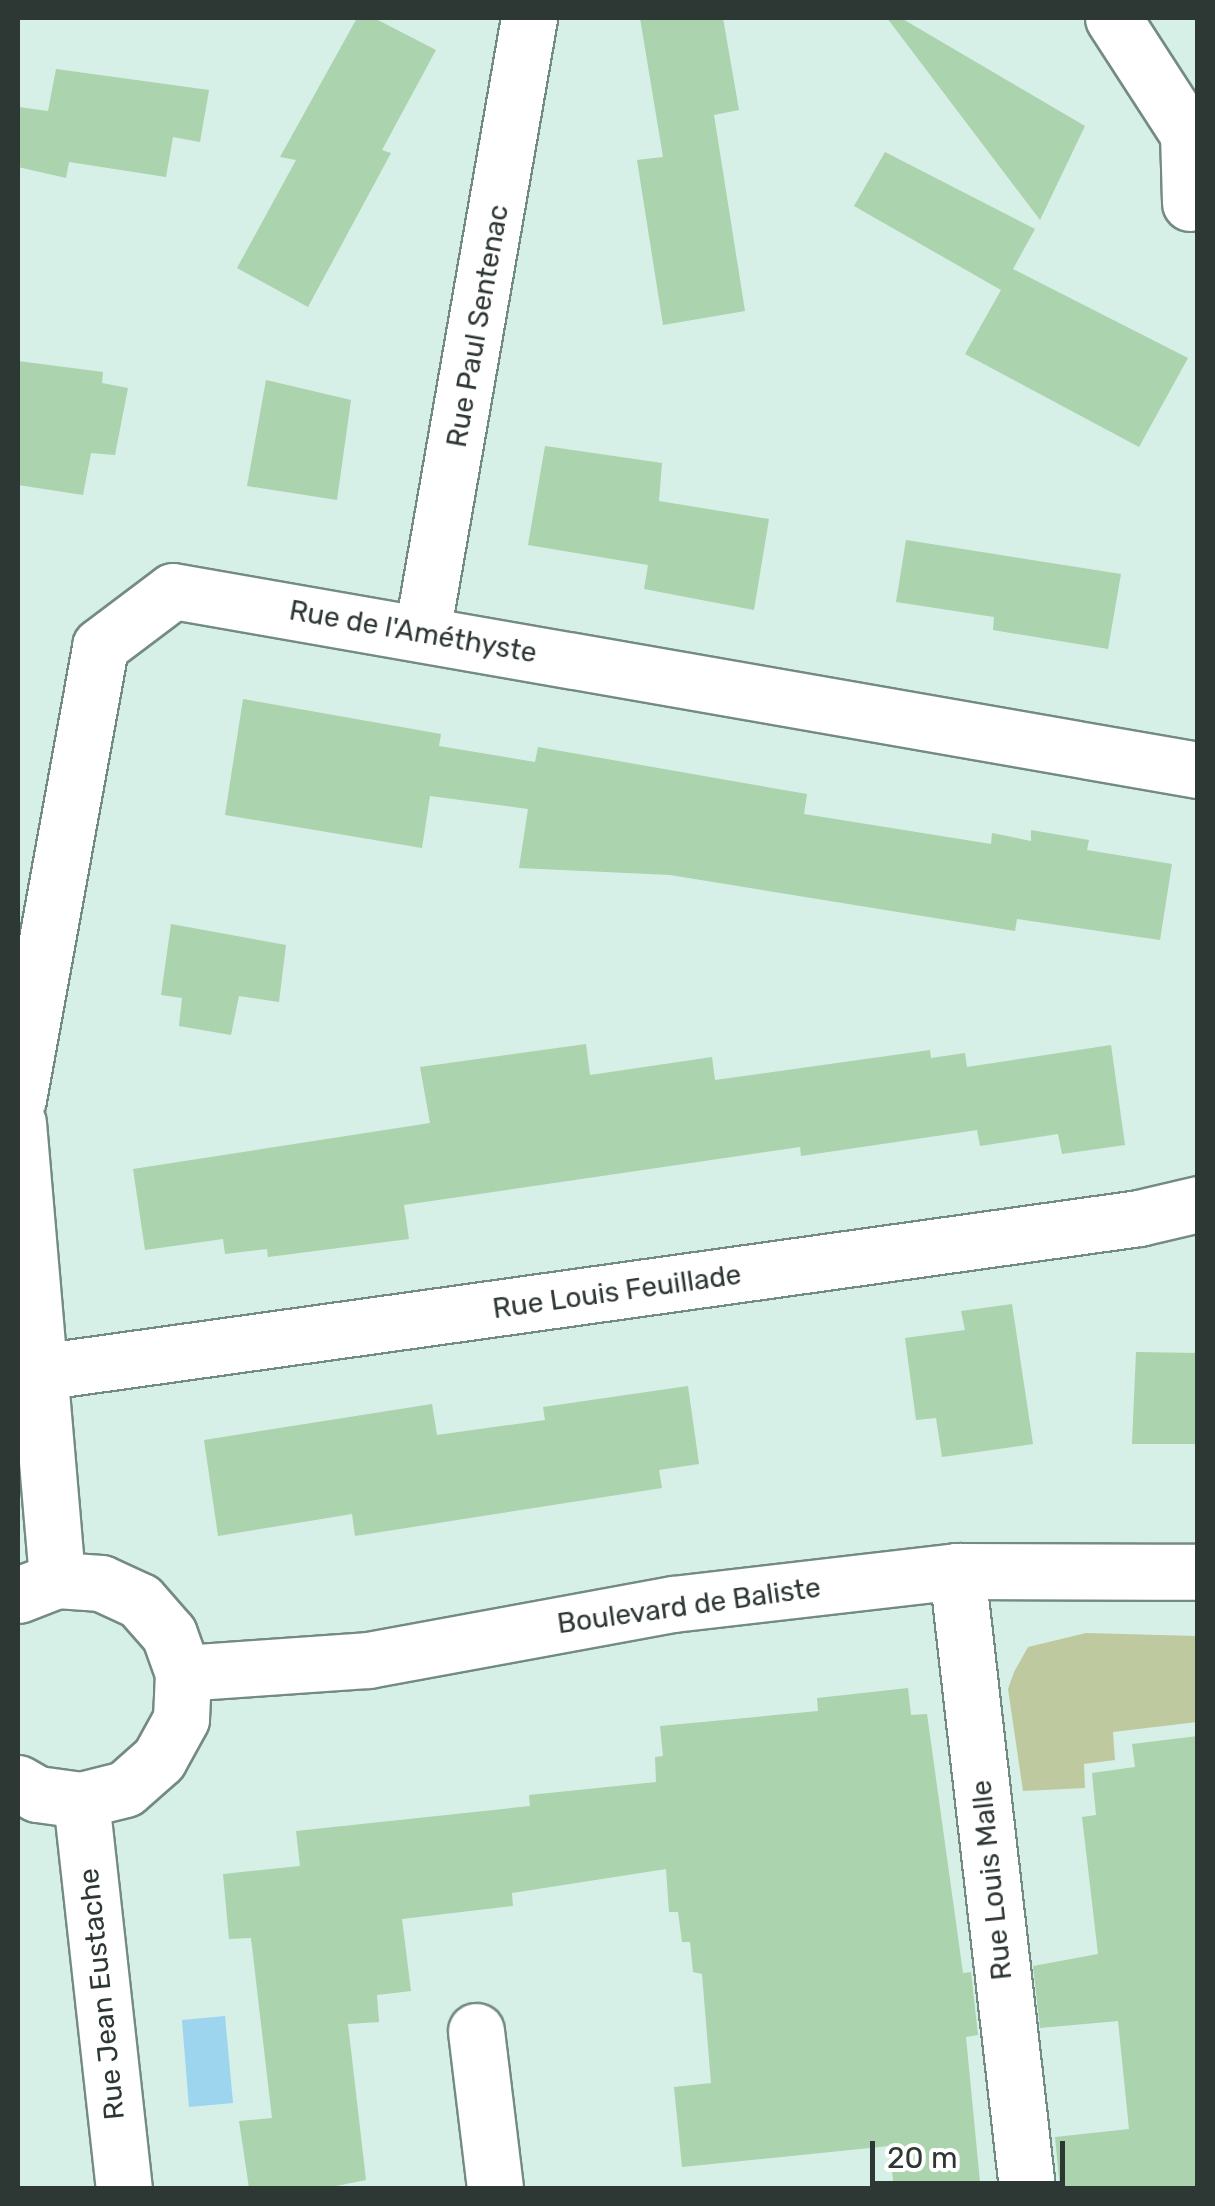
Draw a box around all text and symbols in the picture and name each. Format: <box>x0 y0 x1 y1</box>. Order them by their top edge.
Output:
street label: Rue Paul Sentenac <box>440 202 516 450</box>
street label: Rue de l'Améthyste <box>287 594 539 670</box>
street label: Rue Louis Feuillade <box>490 1258 744 1326</box>
street label: Boulevard de Baliste <box>555 1571 823 1641</box>
street label: Rue Louis Malle <box>965 1778 1019 1982</box>
street label: Rue Jean Eustache <box>72 1866 132 2122</box>
scale bar <box>875 2121 1070 2183</box>
text: 20 m <box>887 2140 958 2176</box>

